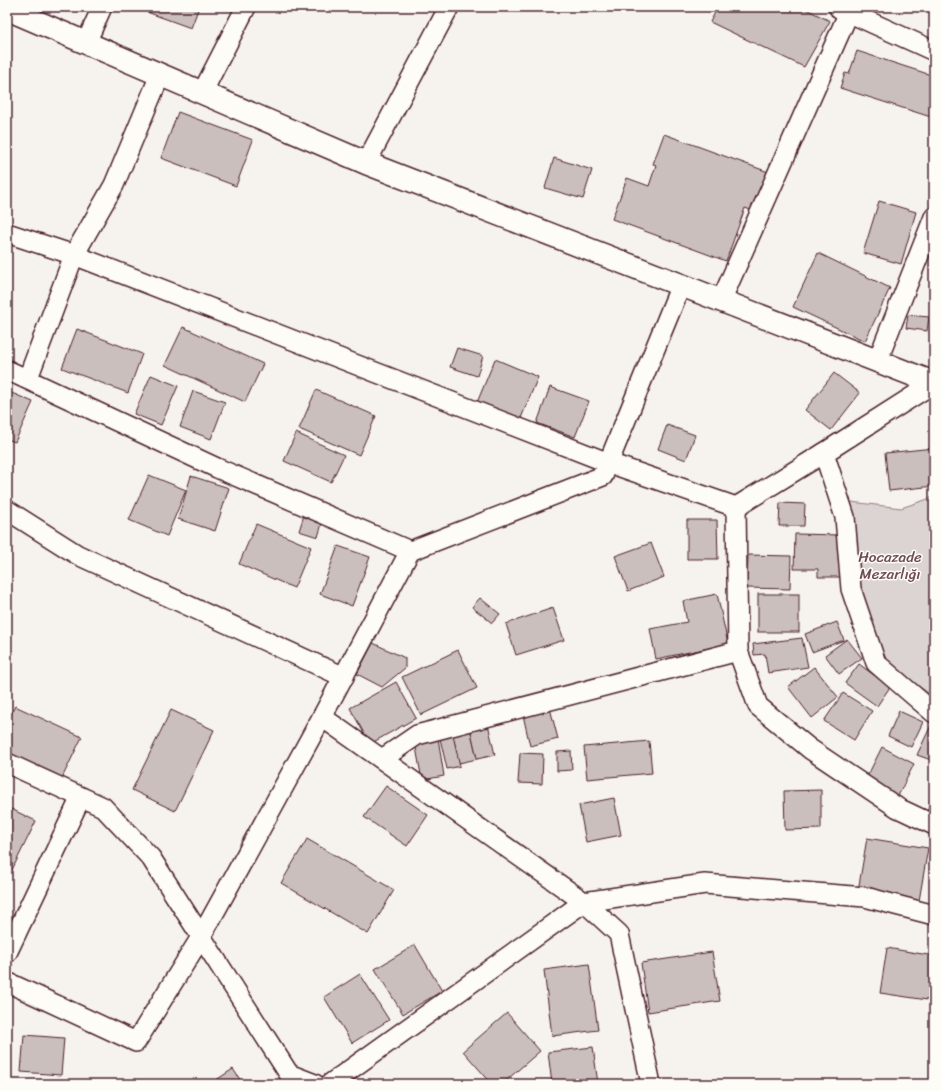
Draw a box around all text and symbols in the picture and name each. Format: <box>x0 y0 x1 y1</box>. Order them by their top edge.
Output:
park label: Hocazade Mezarlığı <box>858 544 922 587</box>

